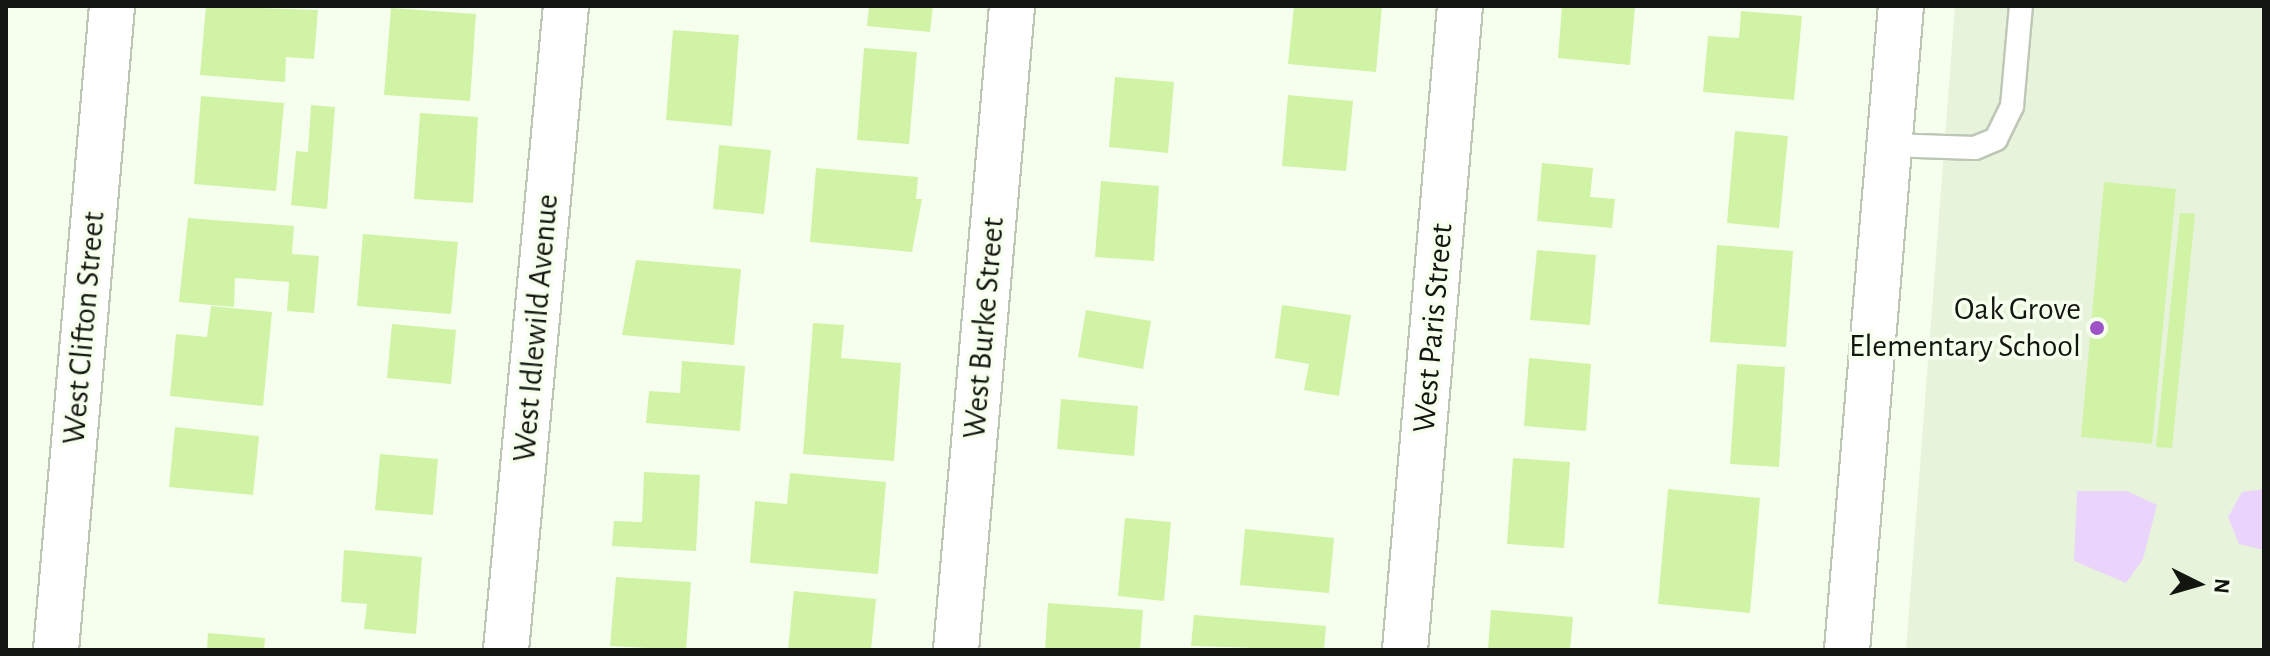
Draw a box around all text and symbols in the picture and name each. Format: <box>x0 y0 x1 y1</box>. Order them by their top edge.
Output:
street label: West Idlewild Avenue <box>505 192 567 464</box>
street label: West Clifton Street <box>55 210 113 446</box>
street label: West Burke Street <box>955 216 1013 440</box>
street label: West Paris Street <box>1405 222 1461 434</box>
place label: Oak Grove Elementary School <box>1849 291 2081 366</box>
marker: Oak Grove Elementary School <box>2088 319 2106 337</box>
north arrow <box>2158 544 2238 624</box>
text: N <box>2210 578 2234 595</box>

